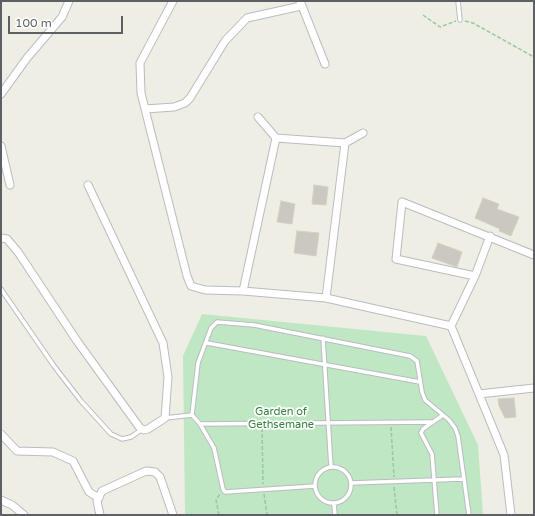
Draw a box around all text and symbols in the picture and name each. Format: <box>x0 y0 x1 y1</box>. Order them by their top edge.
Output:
scale bar <box>10 8 125 34</box>
text: 100 m <box>15 16 52 30</box>
park label: Garden of Gethsemane <box>248 405 314 431</box>

